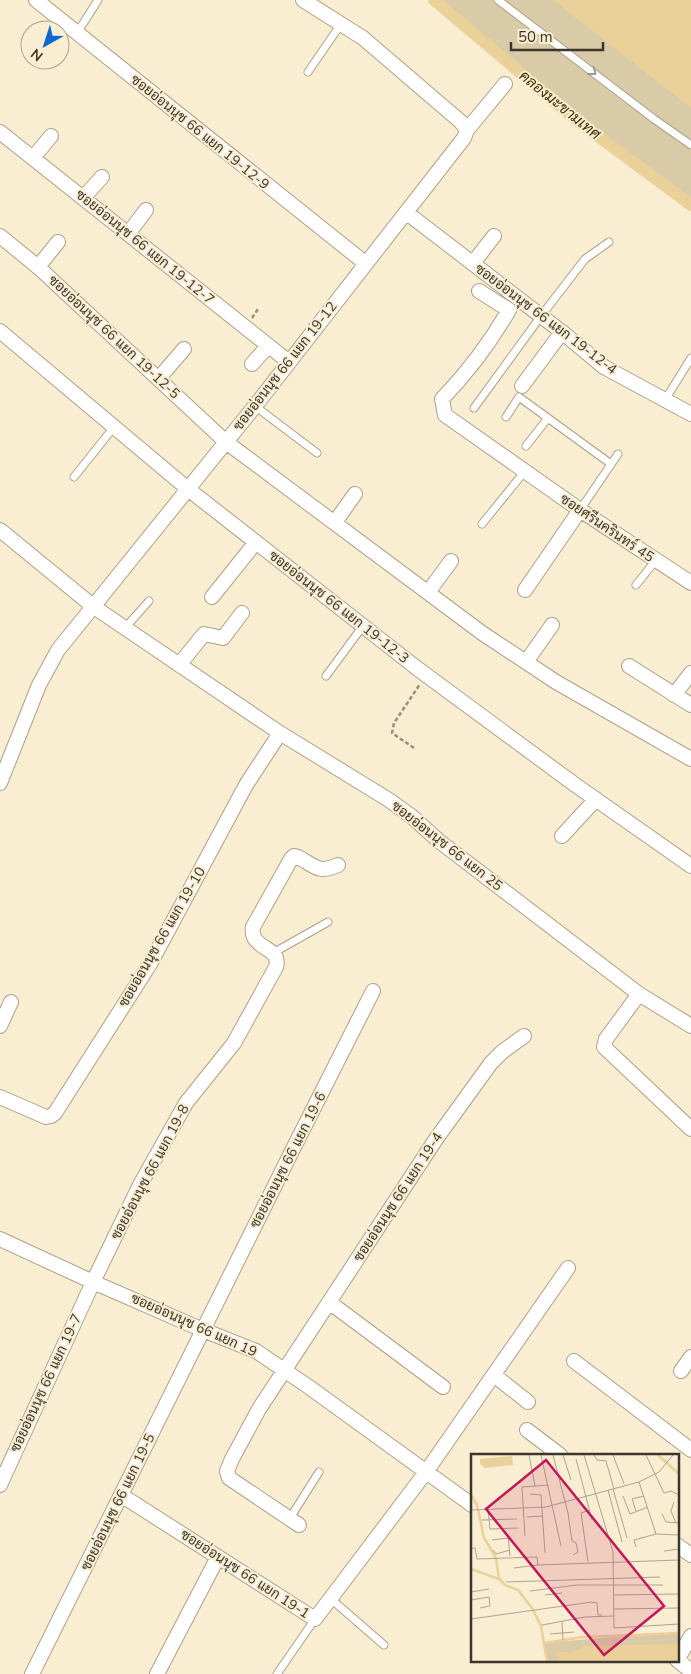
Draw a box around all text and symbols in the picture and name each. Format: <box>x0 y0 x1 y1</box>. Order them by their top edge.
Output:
north arrow <box>20 20 70 70</box>
scale bar <box>511 20 604 52</box>
text: 50 m <box>518 27 553 47</box>
text: N <box>27 44 47 65</box>
water label: คลองมะขามเทศ <box>515 66 606 145</box>
one-way arrow <box>587 66 597 75</box>
street label: ซอยอ่อนนุช 66 แยก 19-12-9 <box>127 70 273 194</box>
street label: ซอยอ่อนนุช 66 แยก 19-12-7 <box>72 185 218 309</box>
street label: ซอยอ่อนนุช 66 แยก 19-12-4 <box>471 259 621 379</box>
street label: ซอยอ่อนนุช 66 แยก 19-12-5 <box>44 271 184 403</box>
street label: ซอยอ่อนนุช 66 แยก 19-12 <box>229 298 341 434</box>
street label: ซอยศรีนครินทร์ 45 <box>556 490 658 566</box>
street label: ซอยอ่อนนุช 66 แยก 19-12-3 <box>265 546 413 668</box>
street label: ซอยอ่อนนุช 66 แยก 25 <box>387 797 507 895</box>
street label: ซอยอ่อนนุช 66 แยก 19-10 <box>114 863 210 1011</box>
street label: ซอยอ่อนนุช 66 แยก 19-6 <box>245 1089 331 1231</box>
street label: ซอยอ่อนนุช 66 แยก 19-8 <box>106 1101 194 1243</box>
street label: ซอยอ่อนนุช 66 แยก 19-4 <box>349 1129 447 1265</box>
street label: ซอยอ่อนนุช 66 แยก 19 <box>128 1289 260 1361</box>
street label: ซอยอ่อนนุช 66 แยก 19-7 <box>6 1311 86 1455</box>
street label: ซอยอ่อนนุช 66 แยก 19-5 <box>76 1430 160 1574</box>
inset map <box>471 1454 678 1662</box>
street label: ซอยอ่อนนุช 66 แยก 19-1 <box>177 1525 313 1623</box>

